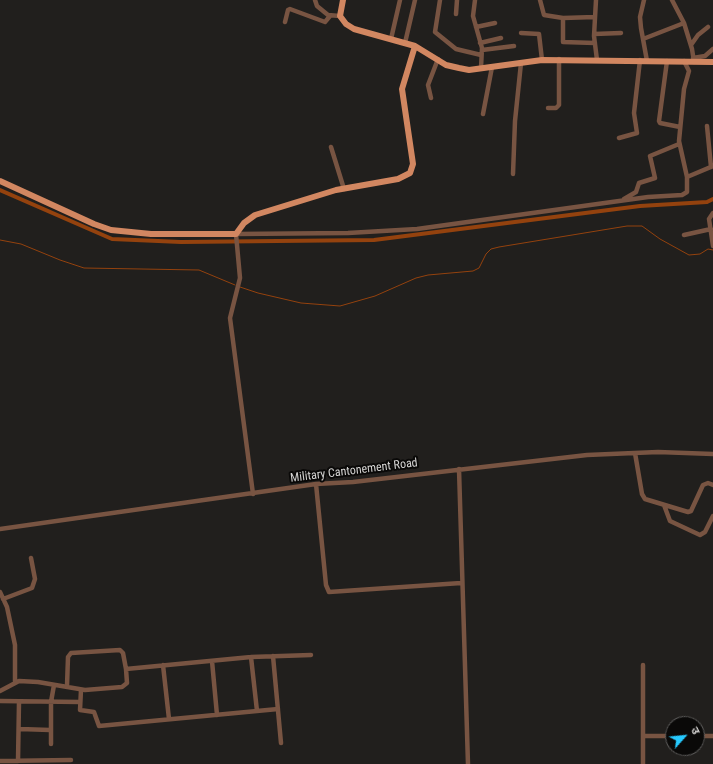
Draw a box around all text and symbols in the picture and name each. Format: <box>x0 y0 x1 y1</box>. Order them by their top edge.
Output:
street label: Military Cantonement Road <box>289 456 419 486</box>
north arrow <box>665 716 705 756</box>
text: उ <box>688 725 702 737</box>

